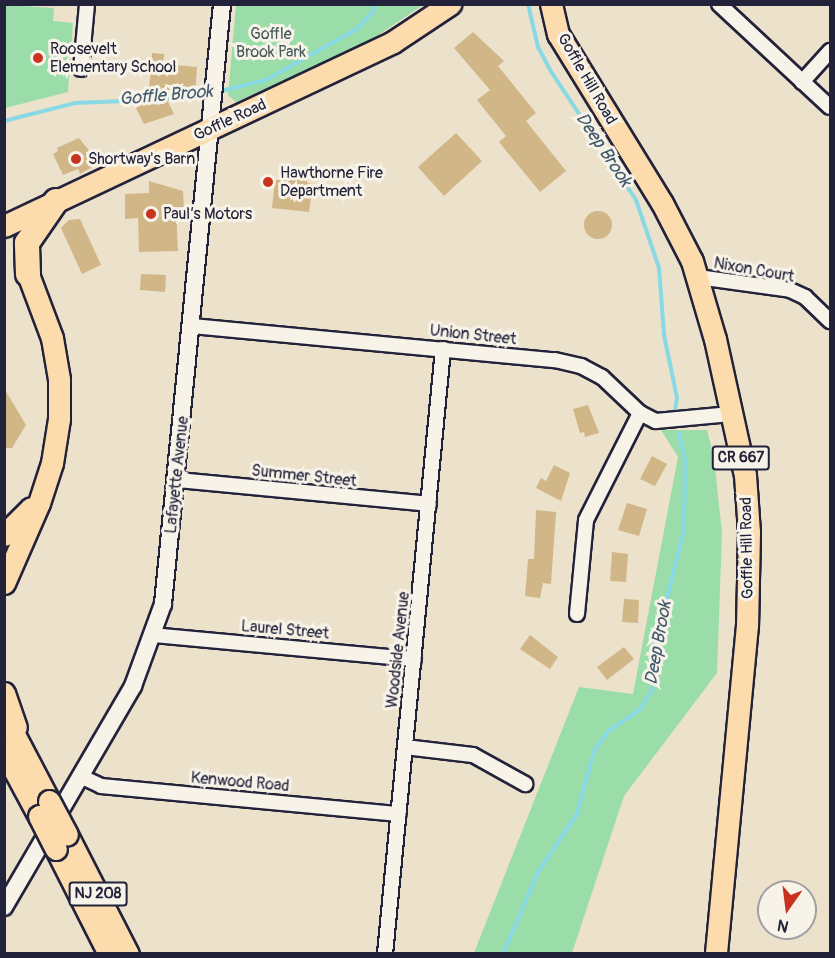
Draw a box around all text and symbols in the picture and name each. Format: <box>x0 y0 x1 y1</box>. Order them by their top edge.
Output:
park label: Goffle Brook Park <box>236 24 306 62</box>
street label: Goffle Hill Road <box>553 30 621 128</box>
place label: Roosevelt Elementary School <box>50 39 176 77</box>
marker: Roosevelt Elementary School <box>31 51 45 65</box>
water label: Goffle Brook <box>118 81 214 111</box>
street label: Goffle Road <box>191 95 269 145</box>
water label: Deep Brook <box>570 109 636 191</box>
place label: Shortway's Barn <box>88 149 195 169</box>
marker: Shortway's Barn <box>69 152 83 166</box>
place label: Hawthorne Fire Department <box>280 163 383 201</box>
marker: Hawthorne Fire Department <box>261 175 275 189</box>
place label: Paul’s Motors <box>163 204 252 224</box>
marker: Paul’s Motors <box>144 207 158 221</box>
street label: Nixon Court <box>712 253 796 287</box>
street label: Union Street <box>429 321 517 349</box>
street label: Lafayette Avenue <box>161 415 193 535</box>
road number: CR 667 <box>711 446 771 470</box>
street label: Summer Street <box>250 461 358 491</box>
street label: Goffle Hill Road <box>737 497 757 599</box>
street label: Woodside Avenue <box>382 591 414 709</box>
water label: Deep Brook <box>641 600 677 686</box>
street label: Laurel Street <box>240 617 330 643</box>
street label: Kenwood Road <box>190 768 290 796</box>
north arrow <box>757 880 817 940</box>
road number: NJ 208 <box>68 882 128 906</box>
text: N <box>775 915 791 937</box>

